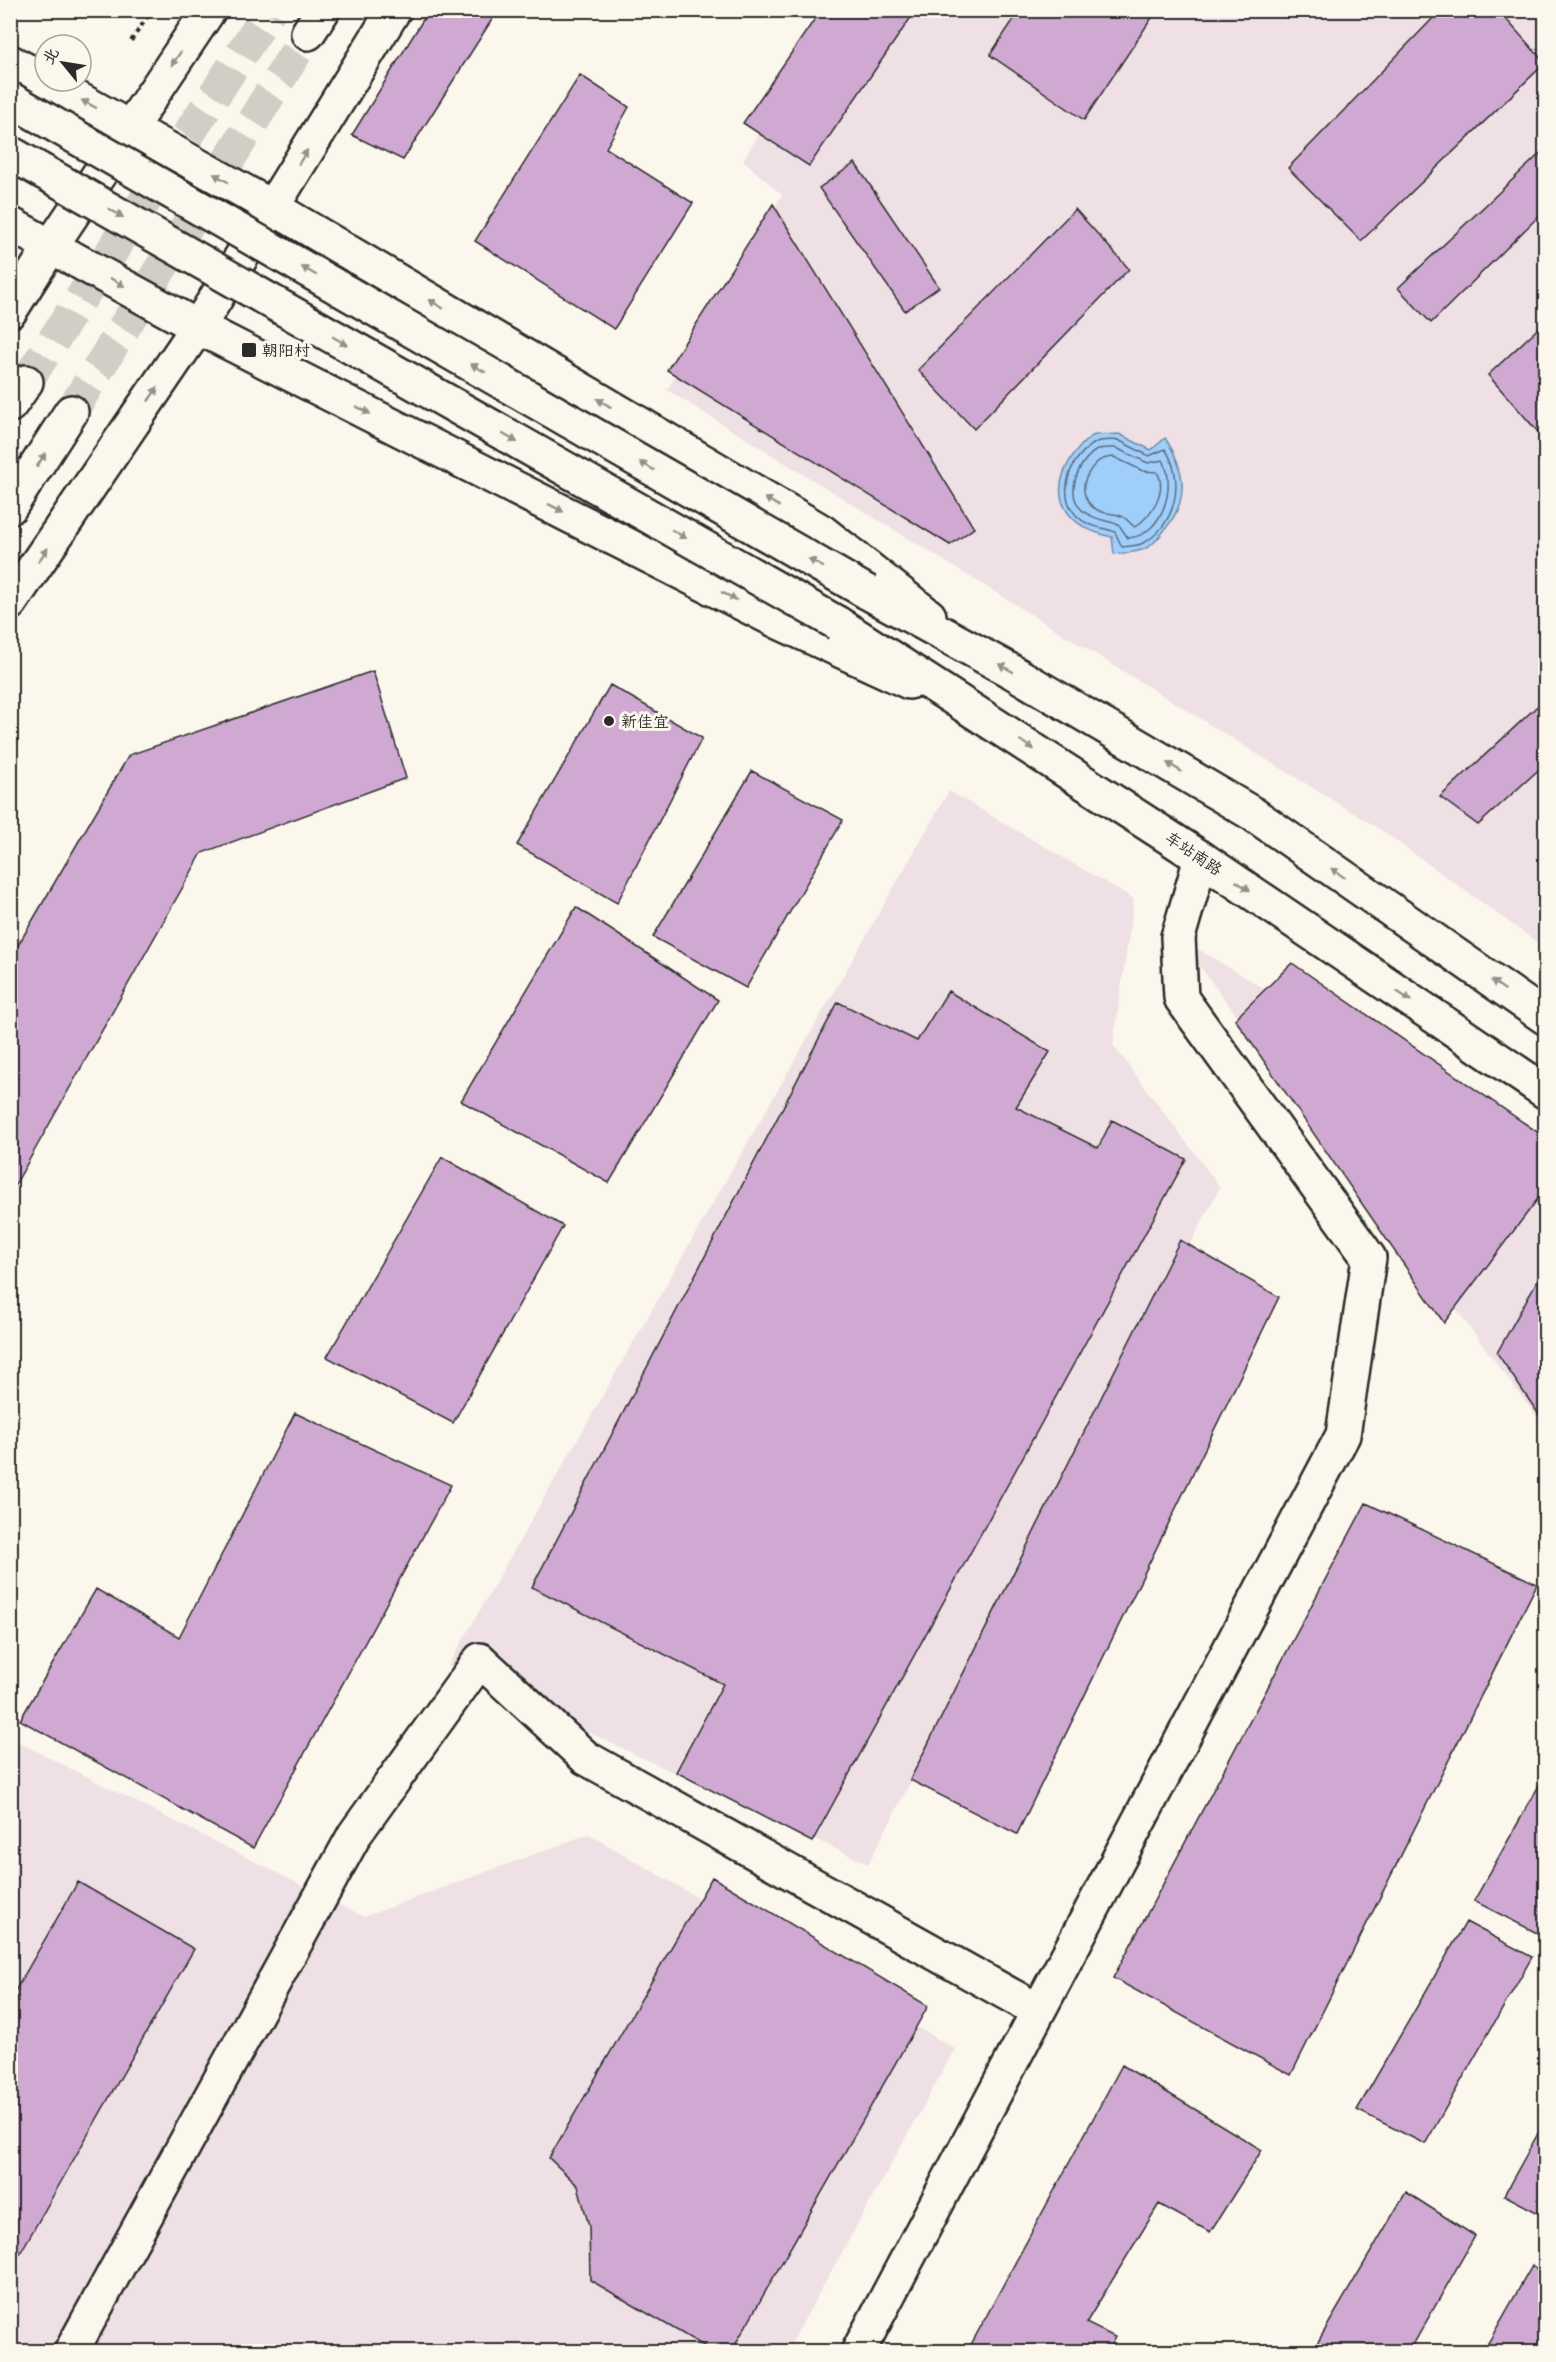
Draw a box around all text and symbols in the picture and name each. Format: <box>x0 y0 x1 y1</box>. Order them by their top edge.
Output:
north arrow <box>33 33 93 93</box>
text: 北 <box>37 44 63 67</box>
one-way arrow <box>170 51 182 67</box>
one-way arrow <box>80 99 97 109</box>
one-way arrow <box>297 149 308 165</box>
one-way arrow <box>213 172 229 183</box>
one-way arrow <box>108 208 124 219</box>
one-way arrow <box>301 265 317 276</box>
one-way arrow <box>109 277 126 287</box>
one-way arrow <box>428 299 445 309</box>
one-way arrow <box>332 336 349 346</box>
place label: 朝阳村 <box>262 340 310 360</box>
marker: 朝阳村 <box>240 341 258 359</box>
one-way arrow <box>469 363 486 373</box>
one-way arrow <box>147 386 158 402</box>
one-way arrow <box>596 398 612 409</box>
one-way arrow <box>354 405 372 415</box>
one-way arrow <box>502 432 518 443</box>
one-way arrow <box>35 451 46 468</box>
one-way arrow <box>639 460 655 471</box>
one-way arrow <box>764 497 780 508</box>
one-way arrow <box>547 503 564 513</box>
one-way arrow <box>671 529 688 539</box>
one-way arrow <box>37 547 48 563</box>
one-way arrow <box>807 558 824 568</box>
one-way arrow <box>721 592 738 601</box>
one-way arrow <box>997 663 1014 673</box>
place label: 新佳宜 <box>621 711 669 731</box>
marker: 新佳宜 <box>602 714 616 728</box>
one-way arrow <box>1019 739 1036 750</box>
one-way arrow <box>1165 762 1182 772</box>
street label: 车站南路 <box>1162 827 1226 879</box>
one-way arrow <box>1330 867 1346 879</box>
one-way arrow <box>1235 880 1251 891</box>
one-way arrow <box>1490 979 1506 991</box>
one-way arrow <box>1396 990 1412 1002</box>

